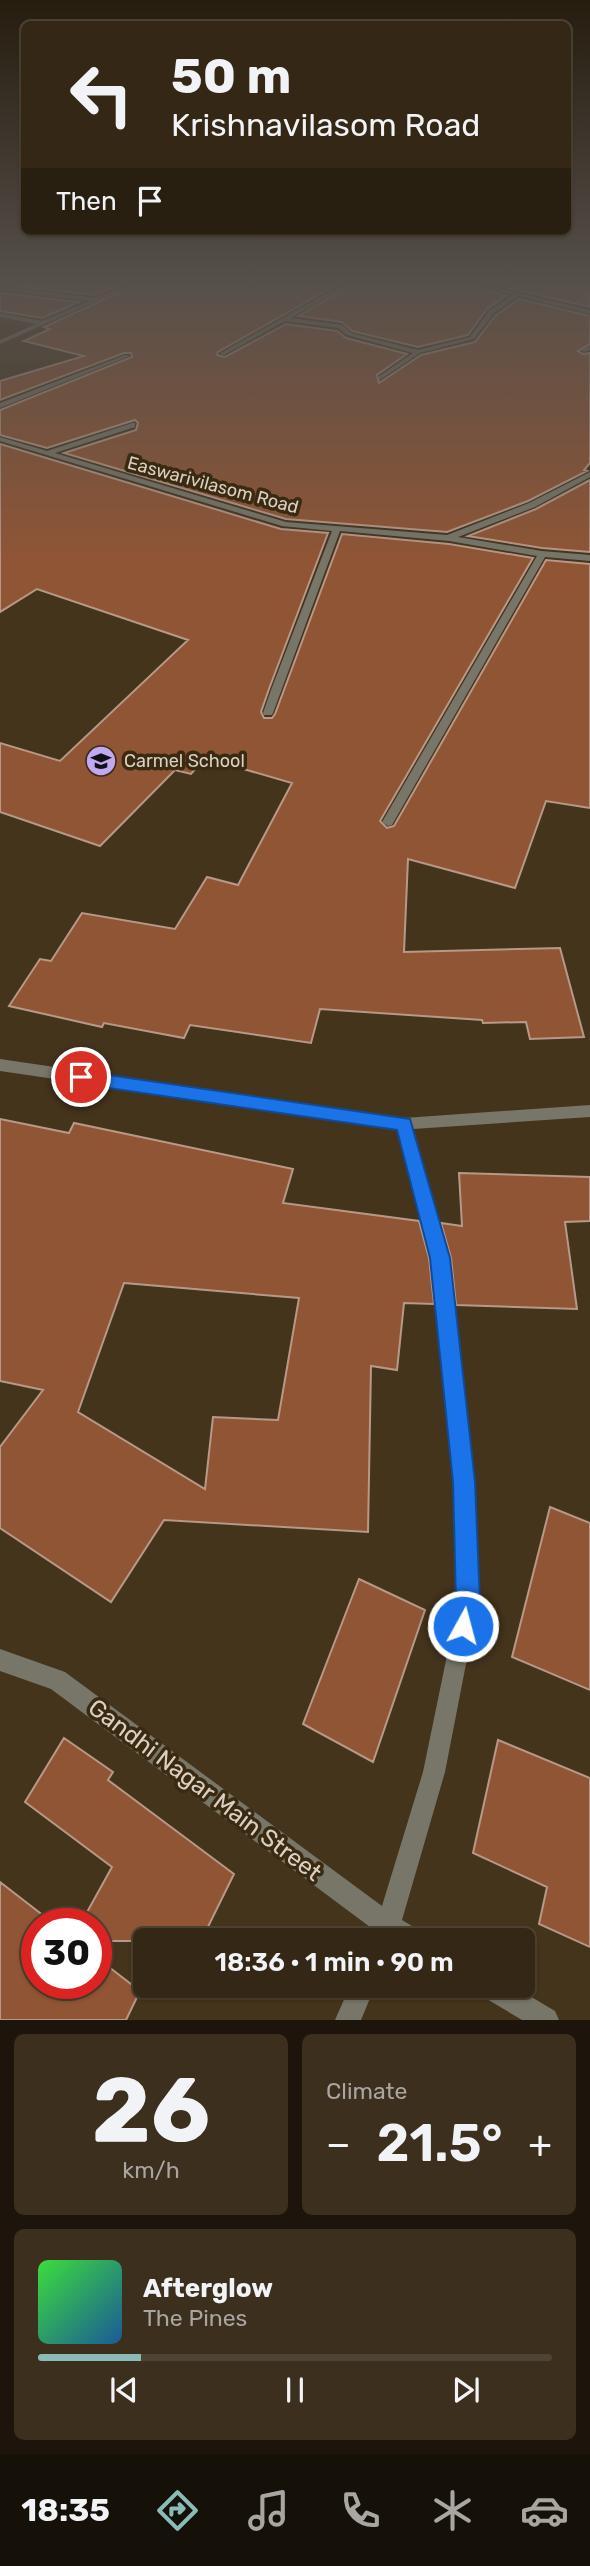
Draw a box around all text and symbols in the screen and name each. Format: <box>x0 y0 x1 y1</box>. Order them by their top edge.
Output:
text: 50 m <box>171 47 291 105</box>
icon: left <box>56 49 147 140</box>
text: Krishnavilasom Road <box>171 106 480 144</box>
icon: arrive <box>131 182 169 220</box>
text: Then <box>56 186 117 217</box>
street label: Easwarivilasom Road <box>125 452 301 518</box>
school or university icon: Carmel School <box>84 744 118 778</box>
place label: Carmel School <box>124 750 245 772</box>
pin <box>51 1047 111 1107</box>
icon: arrive <box>62 1058 100 1096</box>
position arrow <box>426 1589 500 1663</box>
street label: Gandhi Nagar Main Street <box>83 1693 327 1887</box>
speed limit sign: 30 <box>21 1908 112 1999</box>
text: 18:36 · 1 min · 90 m <box>214 1947 454 1978</box>
text: 26 <box>92 2056 210 2164</box>
text: Climate <box>326 2077 407 2105</box>
text: 21.5° <box>376 2112 503 2174</box>
text: − <box>326 2121 351 2167</box>
text: + <box>528 2121 552 2167</box>
text: km/h <box>122 2156 180 2184</box>
text: Afterglow <box>143 2273 273 2304</box>
text: The Pines <box>143 2304 247 2332</box>
icon: previous <box>105 2371 143 2409</box>
icon: pause <box>276 2371 314 2409</box>
icon: next <box>447 2371 485 2409</box>
icon: directions <box>153 2486 202 2535</box>
icon: music <box>244 2486 293 2535</box>
icon: phone <box>336 2486 385 2535</box>
icon: climate <box>428 2486 477 2535</box>
icon: car <box>520 2486 569 2535</box>
text: 18:35 <box>21 2491 110 2529</box>

